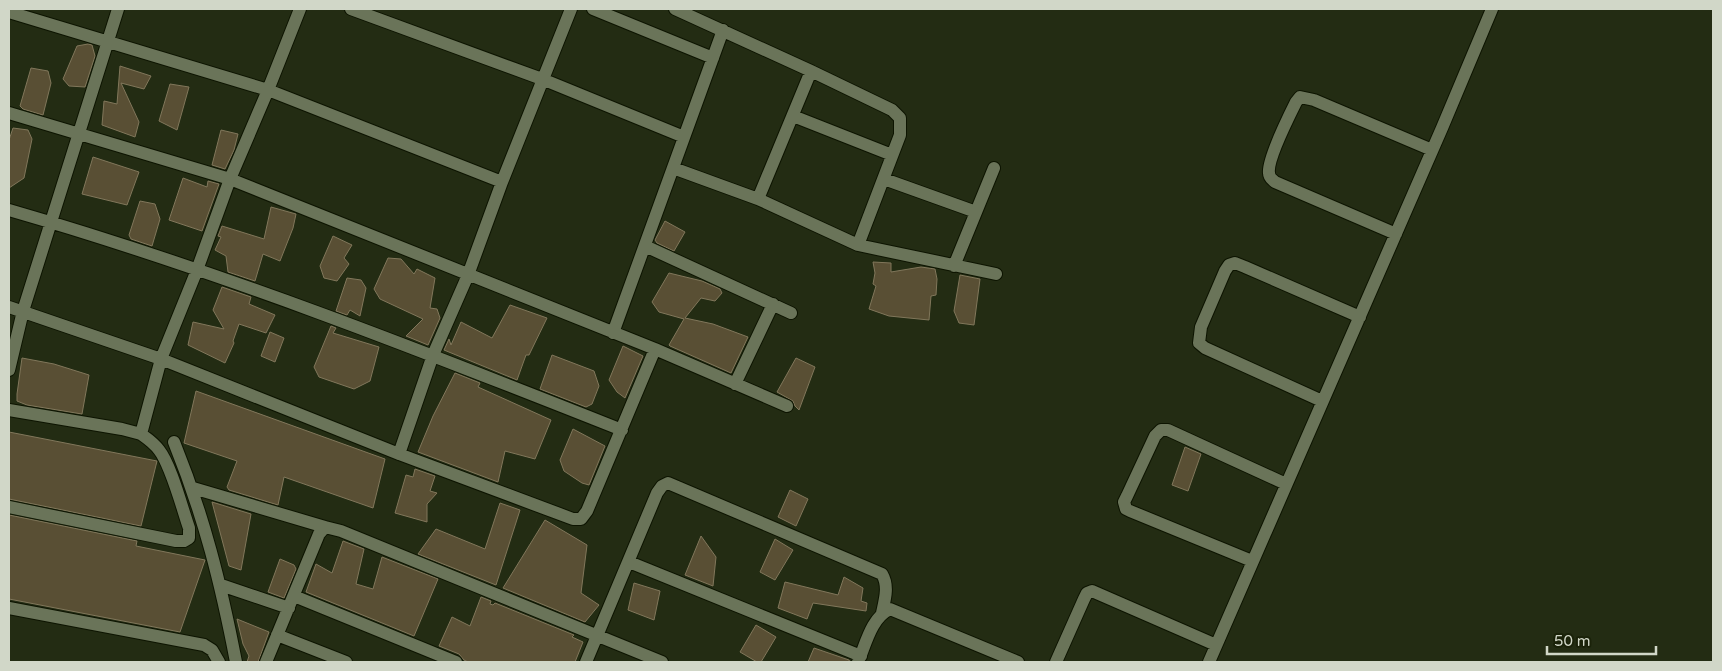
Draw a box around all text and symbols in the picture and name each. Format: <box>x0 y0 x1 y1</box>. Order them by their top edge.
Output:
scale bar <box>1547 624 1656 656</box>
text: 50 m <box>1554 632 1591 650</box>

